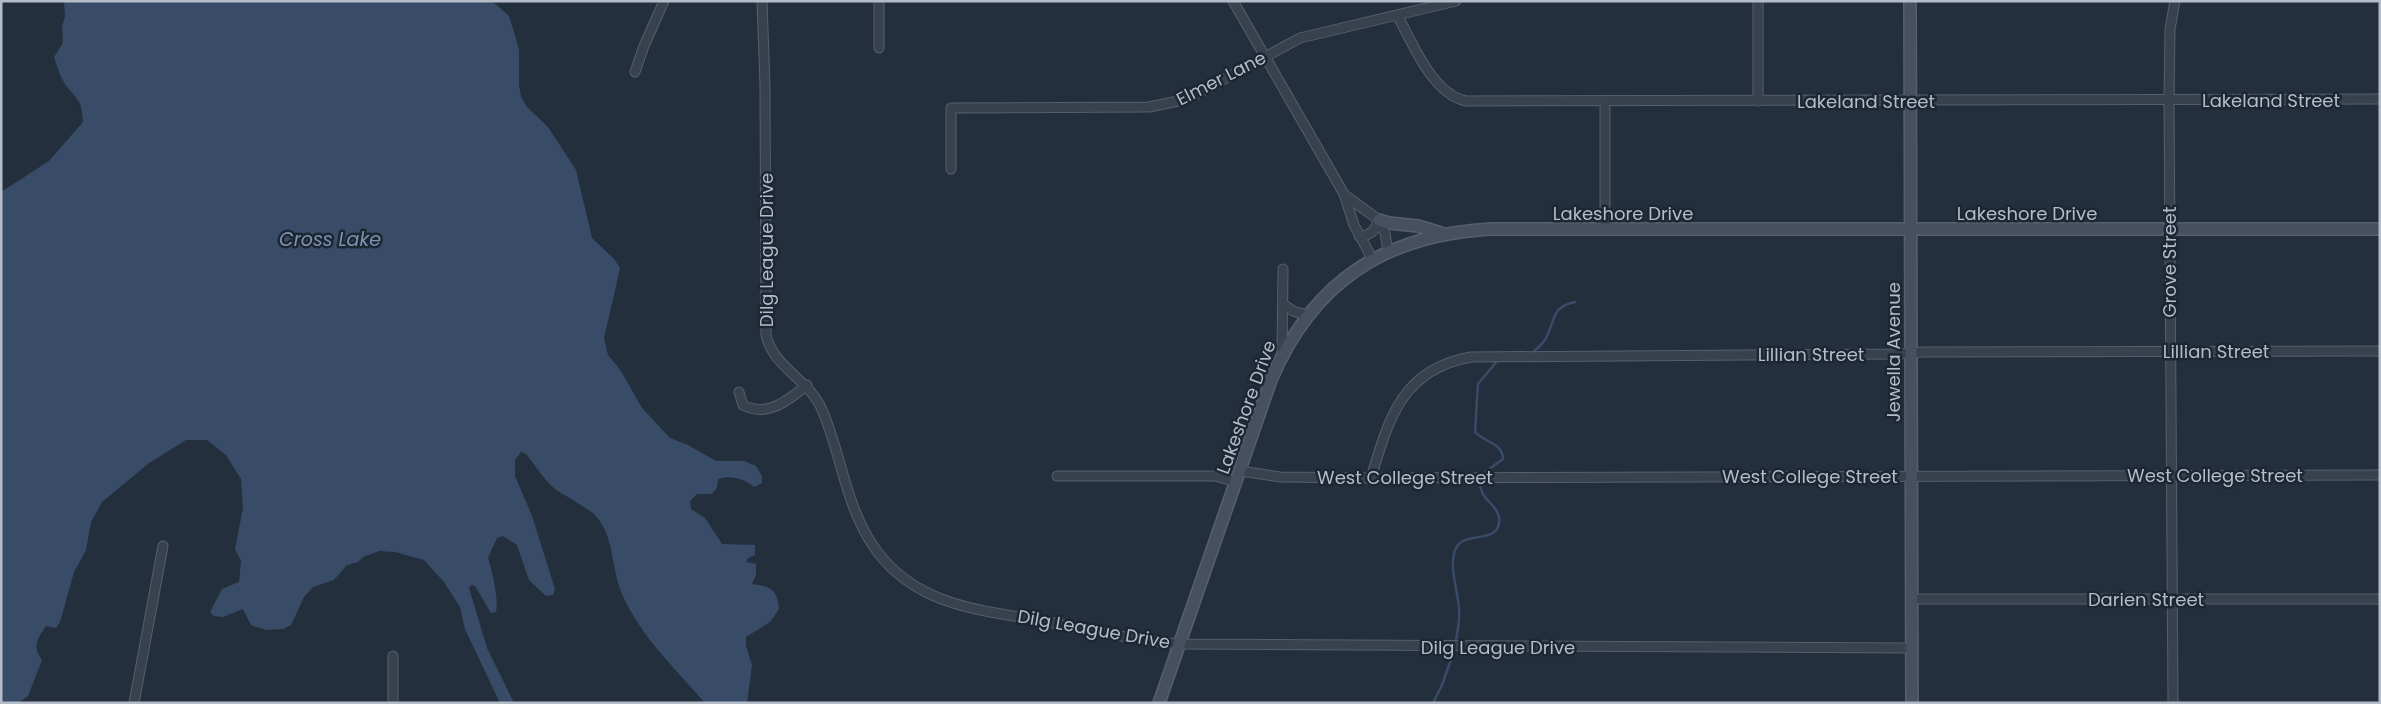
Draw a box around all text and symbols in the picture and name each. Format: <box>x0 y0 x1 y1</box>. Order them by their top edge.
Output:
street label: Elmer Lane <box>1172 45 1270 111</box>
street label: Lakeland Street <box>2202 88 2340 113</box>
street label: Lakeland Street <box>1797 89 1935 114</box>
street label: Dilg League Drive <box>754 173 779 327</box>
street label: Lakeshore Drive <box>1553 201 1693 226</box>
street label: Lakeshore Drive <box>1957 201 2097 226</box>
street label: Grove Street <box>2157 206 2182 318</box>
water label: Cross Lake <box>279 226 381 253</box>
street label: Jewella Avenue <box>1881 282 1906 422</box>
street label: Lakeshore Drive <box>1210 337 1282 477</box>
street label: Lillian Street <box>2163 339 2269 364</box>
street label: Lillian Street <box>1758 342 1864 367</box>
street label: West College Street <box>2127 463 2303 488</box>
street label: West College Street <box>1722 464 1898 489</box>
street label: West College Street <box>1317 465 1493 490</box>
street label: Darien Street <box>2088 587 2204 612</box>
street label: Dilg League Drive <box>1016 603 1172 655</box>
street label: Dilg League Drive <box>1421 635 1575 660</box>

